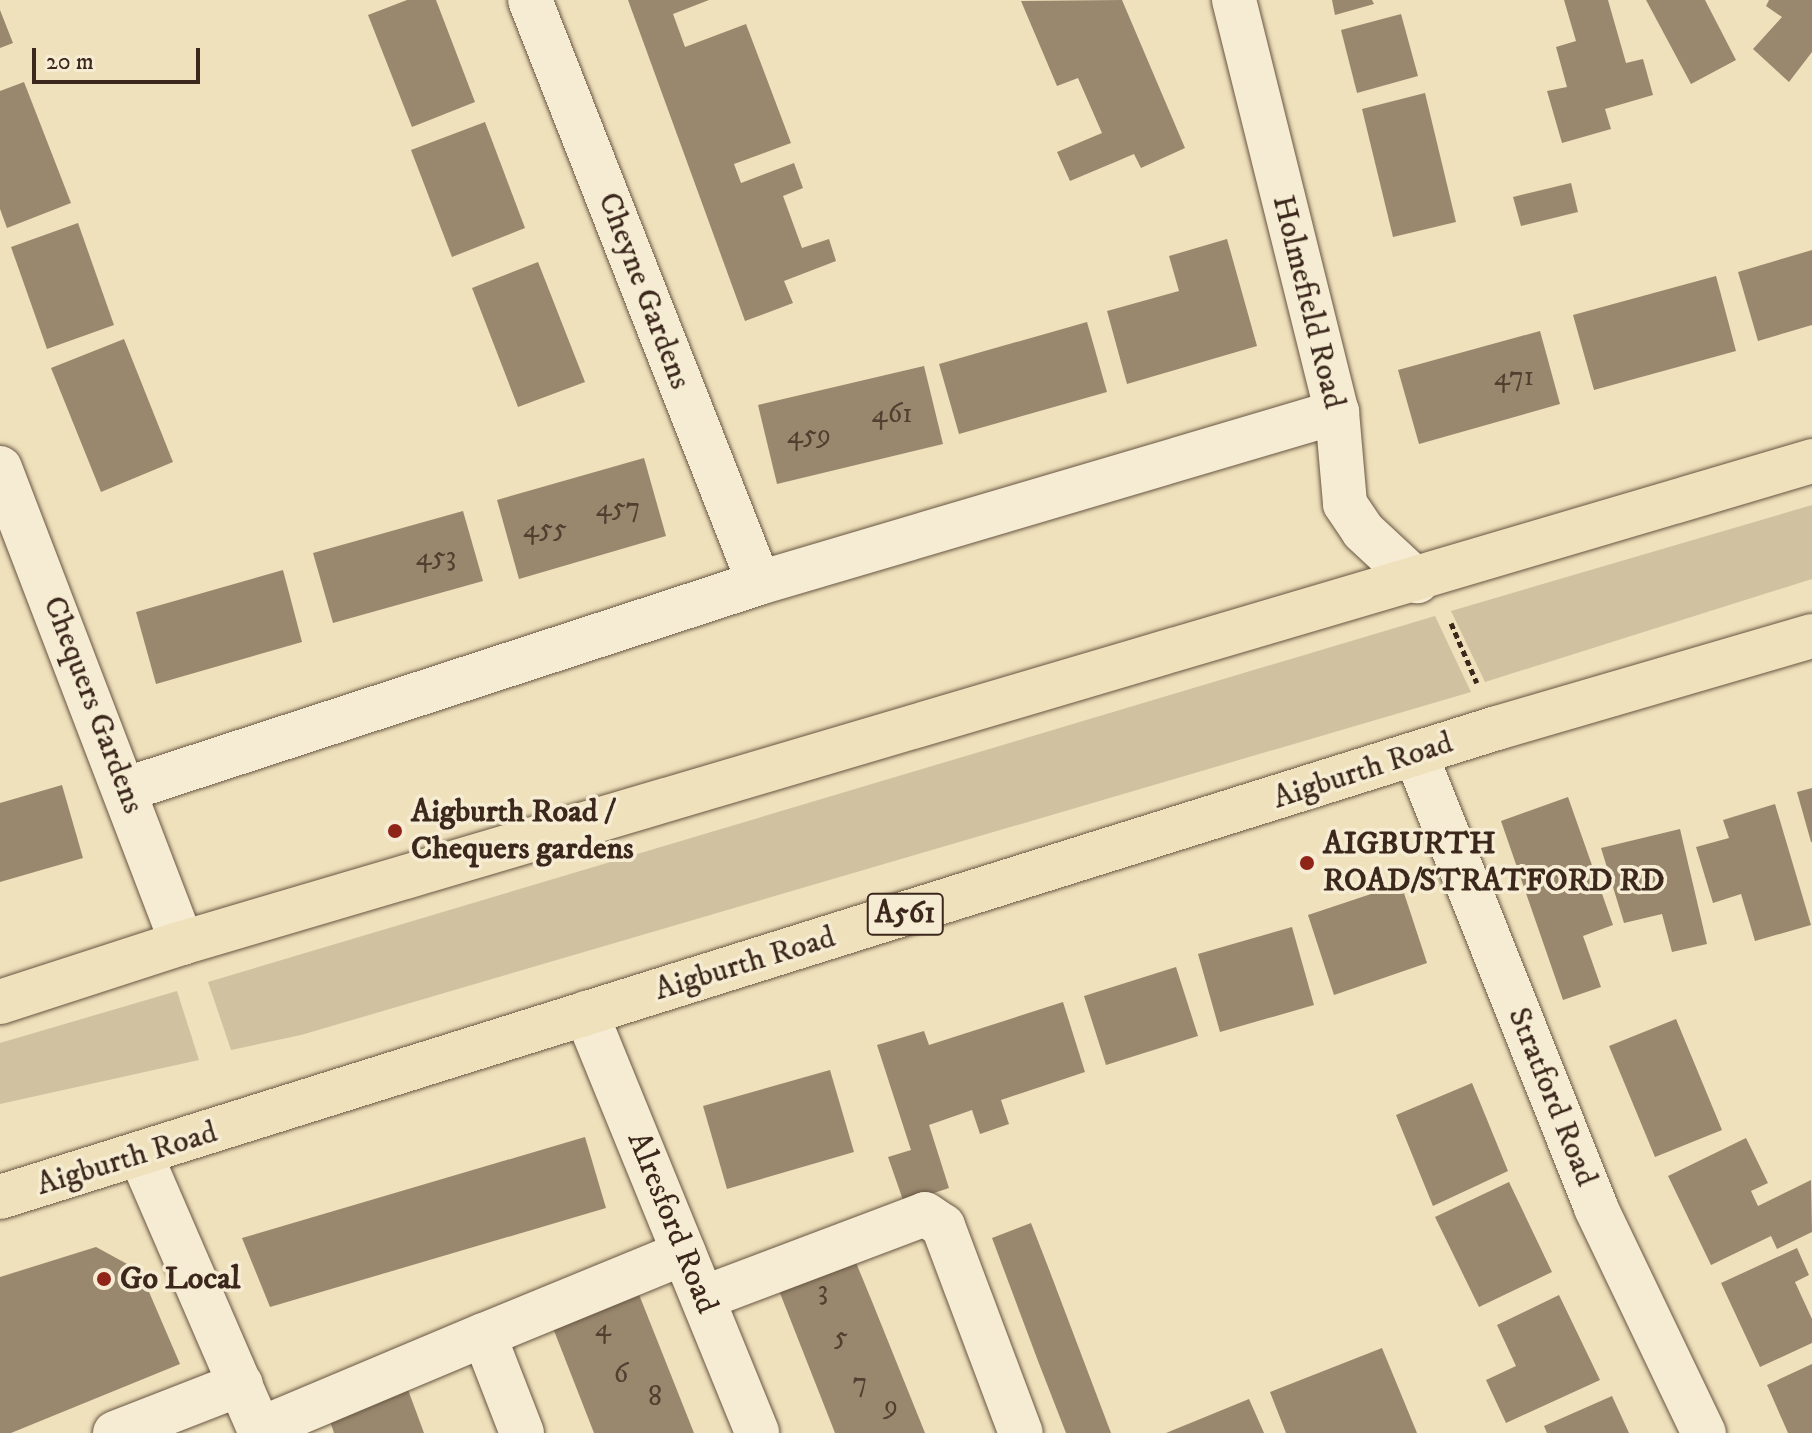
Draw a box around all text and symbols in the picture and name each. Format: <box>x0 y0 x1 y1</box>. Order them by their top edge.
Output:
scale bar <box>36 32 204 82</box>
text: 20 m <box>46 47 94 77</box>
street label: Cheyne Gardens <box>589 187 699 395</box>
street label: Holmefield Road <box>1263 191 1353 413</box>
house number: 471 <box>1494 360 1534 394</box>
house number: 461 <box>872 397 912 431</box>
house number: 459 <box>787 418 831 452</box>
house number: 457 <box>596 491 640 525</box>
house number: 455 <box>523 512 567 546</box>
house number: 453 <box>416 540 456 574</box>
street label: Chequers Gardens <box>34 591 152 819</box>
street label: Aigburth Road <box>1268 724 1458 818</box>
place label: Aigburth Road / Chequers gardens <box>411 794 634 869</box>
marker: Aigburth Road / Chequers gardens <box>386 822 404 840</box>
place label: AIGBURTH ROAD/STRATFORD RD <box>1323 826 1665 901</box>
marker: AIGBURTH ROAD/STRATFORD RD <box>1298 854 1316 872</box>
road number: A561 <box>865 888 945 940</box>
street label: Aigburth Road <box>650 918 840 1010</box>
street label: Stratford Road <box>1499 1002 1605 1192</box>
street label: Aigburth Road <box>32 1113 222 1205</box>
street label: Alresford Road <box>618 1127 726 1319</box>
place label: Go Local <box>120 1260 240 1298</box>
marker: Go Local <box>95 1270 113 1288</box>
house number: 3 <box>818 1274 828 1308</box>
house number: 4 <box>595 1311 611 1345</box>
house number: 5 <box>834 1320 848 1354</box>
house number: 6 <box>614 1357 628 1391</box>
house number: 7 <box>853 1366 867 1400</box>
house number: 8 <box>648 1380 662 1414</box>
house number: 9 <box>884 1389 898 1423</box>

